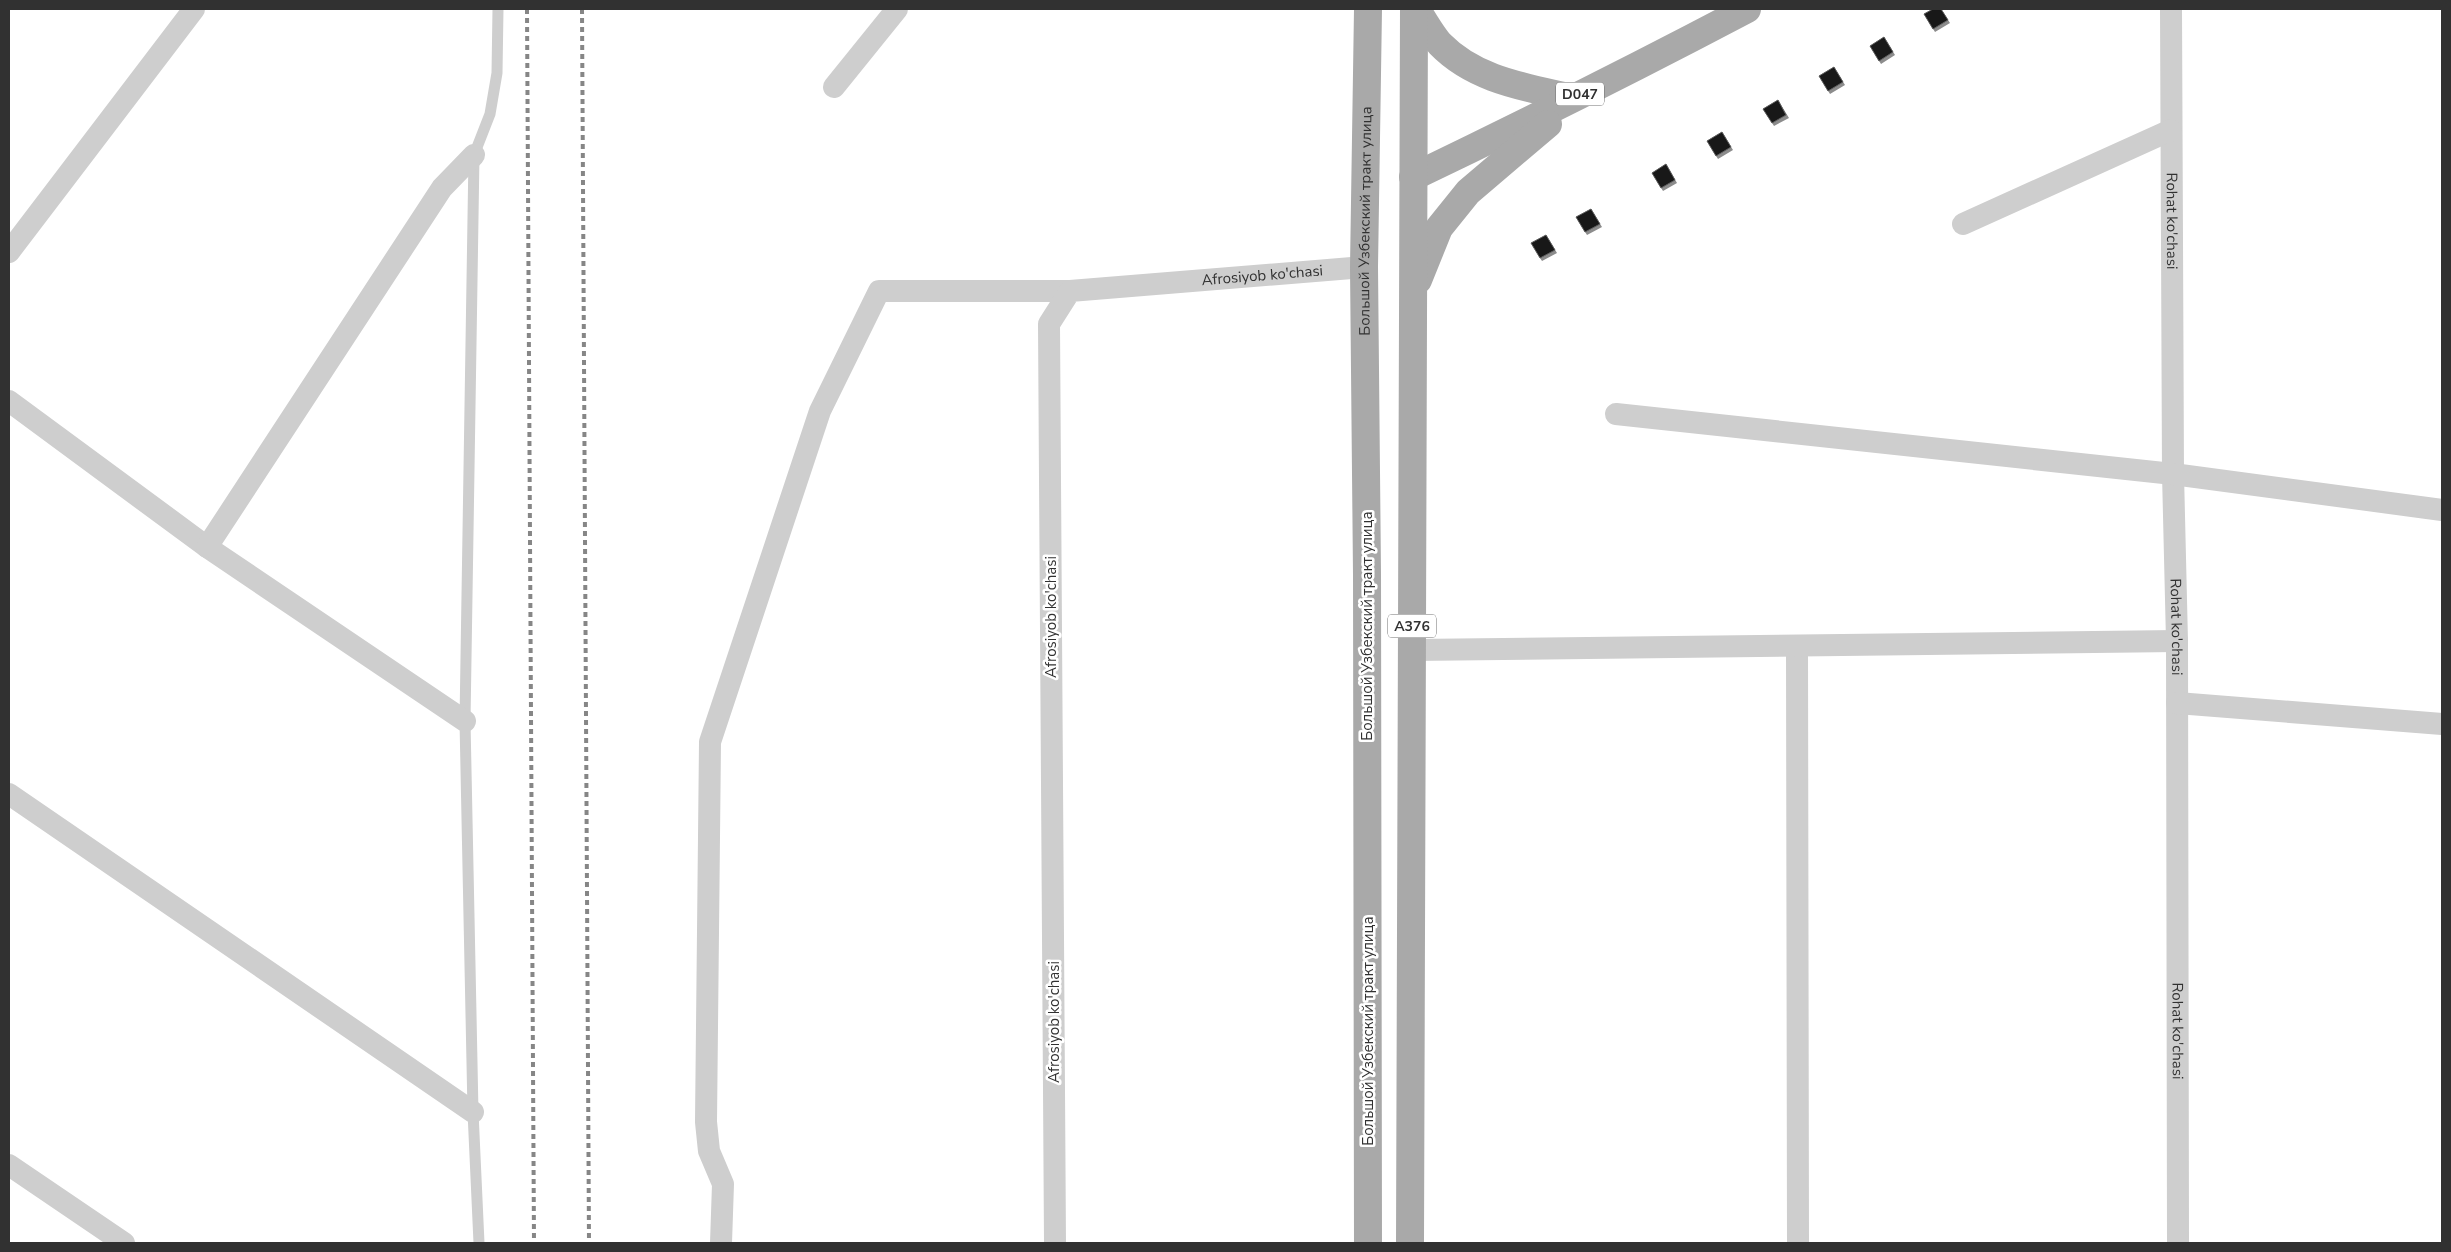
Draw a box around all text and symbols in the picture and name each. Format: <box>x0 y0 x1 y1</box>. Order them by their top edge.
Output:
road number: D047 <box>1556 82 1604 106</box>
street label: Большой Узбекский тракт улица <box>1354 106 1376 336</box>
street label: Rohat ko'chasi <box>2162 172 2182 270</box>
street label: Afrosiyob ko'chasi <box>1201 260 1324 290</box>
street label: Большой Узбекский тракт улица <box>1357 511 1377 741</box>
street label: Afrosiyob ko'chasi <box>1041 556 1061 678</box>
street label: Rohat ko'chasi <box>2166 578 2187 675</box>
road number: A376 <box>1388 614 1436 638</box>
street label: Большой Узбекский тракт улица <box>1358 916 1378 1146</box>
street label: Afrosiyob ko'chasi <box>1044 961 1064 1083</box>
street label: Rohat ko'chasi <box>2168 982 2188 1079</box>

